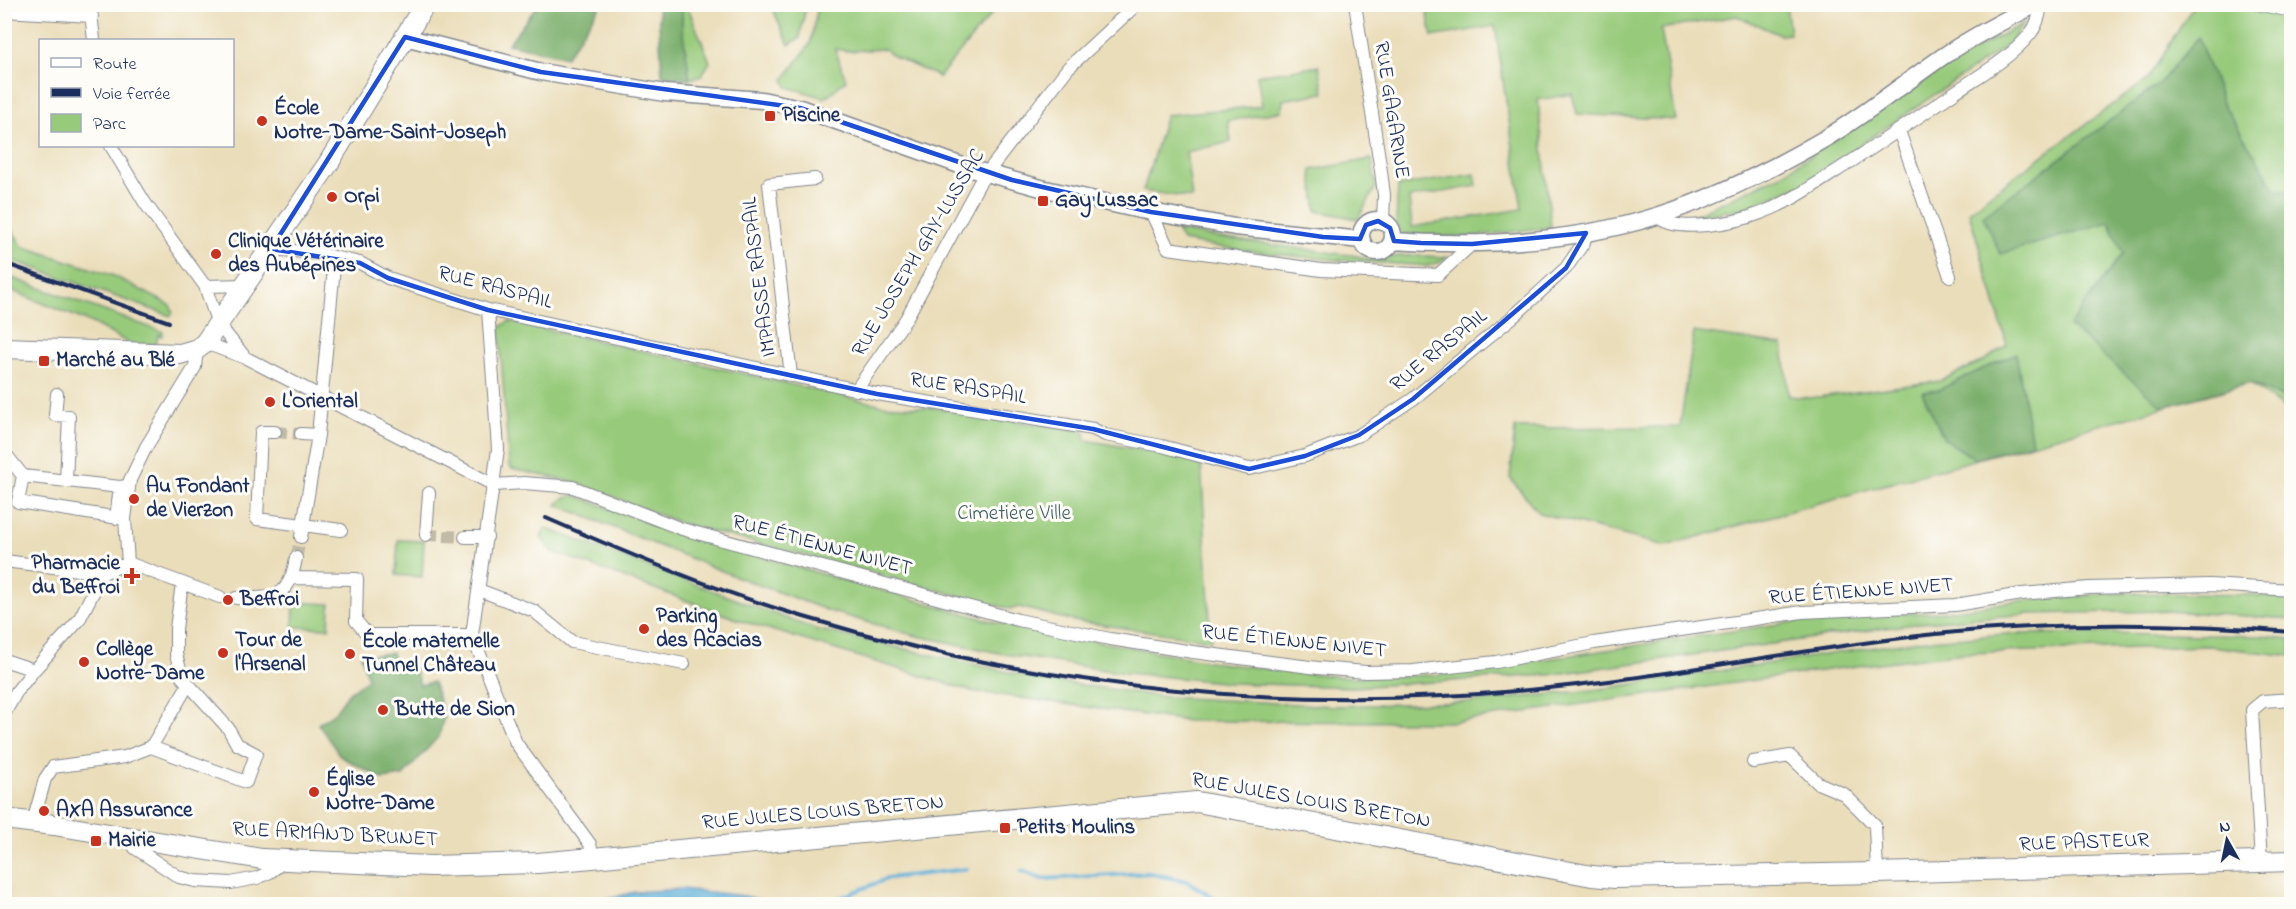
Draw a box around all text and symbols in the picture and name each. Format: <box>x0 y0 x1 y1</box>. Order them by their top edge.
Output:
legend <box>39 39 234 147</box>
street label: RUE GAGARINE <box>1365 39 1417 181</box>
text: Route <box>93 52 138 78</box>
text: Voie ferrée <box>92 82 171 108</box>
place label: École Notre-Dame-Saint-Joseph <box>274 94 506 148</box>
place label: Piscine <box>782 101 841 131</box>
marker: Piscine <box>763 109 777 123</box>
text: Parc <box>93 112 126 138</box>
marker: École Notre-Dame-Saint-Joseph <box>255 114 269 128</box>
street label: RUE JOSEPH GAY-LUSSAC <box>845 143 993 363</box>
place label: Orpi <box>344 182 380 212</box>
place label: Gay Lussac <box>1055 186 1159 218</box>
marker: Orpi <box>325 190 339 204</box>
marker: Gay Lussac <box>1036 194 1050 208</box>
street label: IMPASSE RASPAIL <box>735 195 785 359</box>
place label: Clinique Vétérinaire des Aubépines <box>228 227 384 281</box>
marker: Clinique Vétérinaire des Aubépines <box>209 247 223 261</box>
street label: RUE RASPAIL <box>434 258 556 318</box>
street label: RUE RASPAIL <box>1384 302 1494 400</box>
place label: Marché au Blé <box>56 346 175 376</box>
marker: Marché au Blé <box>37 354 51 368</box>
street label: RUE RASPAIL <box>908 365 1029 413</box>
place label: L'Oriental <box>282 387 358 417</box>
marker: L'Oriental <box>263 395 277 409</box>
place label: Au Fondant de Vierzon <box>146 472 251 526</box>
marker: Au Fondant de Vierzon <box>127 492 141 506</box>
park label: Cimetière Ville <box>957 499 1071 529</box>
street label: RUE ÉTIENNE NIVET <box>729 508 915 584</box>
place label: Pharmacie du Beffroi <box>31 549 121 603</box>
marker: Pharmacie du Beffroi <box>125 569 139 583</box>
street label: RUE ÉTIENNE NIVET <box>1767 571 1955 613</box>
place label: Beffroi <box>239 585 299 615</box>
marker: Beffroi <box>221 593 235 607</box>
place label: Parking des Acacias <box>656 602 762 656</box>
street label: RUE ÉTIENNE NIVET <box>1200 617 1388 667</box>
marker: Parking des Acacias <box>637 622 651 636</box>
place label: Tour de l'Arsenal <box>235 626 306 680</box>
place label: École maternelle Tunnel Château <box>362 627 500 681</box>
place label: Collège Notre-Dame <box>96 635 205 689</box>
marker: Tour de l'Arsenal <box>216 646 230 660</box>
marker: École maternelle Tunnel Château <box>343 647 357 661</box>
marker: Collège Notre-Dame <box>77 655 91 669</box>
place label: Butte de Sion <box>394 695 515 725</box>
marker: Butte de Sion <box>376 703 390 717</box>
place label: Église Notre-Dame <box>326 765 435 819</box>
street label: RUE JULES LOUIS BRETON <box>1189 765 1433 837</box>
marker: Église Notre-Dame <box>307 785 321 799</box>
street label: RUE JULES LOUIS BRETON <box>701 787 945 839</box>
place label: AXA Assurance <box>56 796 193 826</box>
marker: AXA Assurance <box>37 804 51 818</box>
north arrow <box>2197 810 2257 870</box>
place label: Petits Moulins <box>1017 813 1135 843</box>
text: N <box>2218 814 2232 840</box>
street label: RUE ARMAND BRUNET <box>231 815 439 855</box>
marker: Petits Moulins <box>998 821 1012 835</box>
place label: Mairie <box>108 826 156 856</box>
street label: RUE PASTEUR <box>2019 826 2150 860</box>
marker: Mairie <box>89 834 103 848</box>

